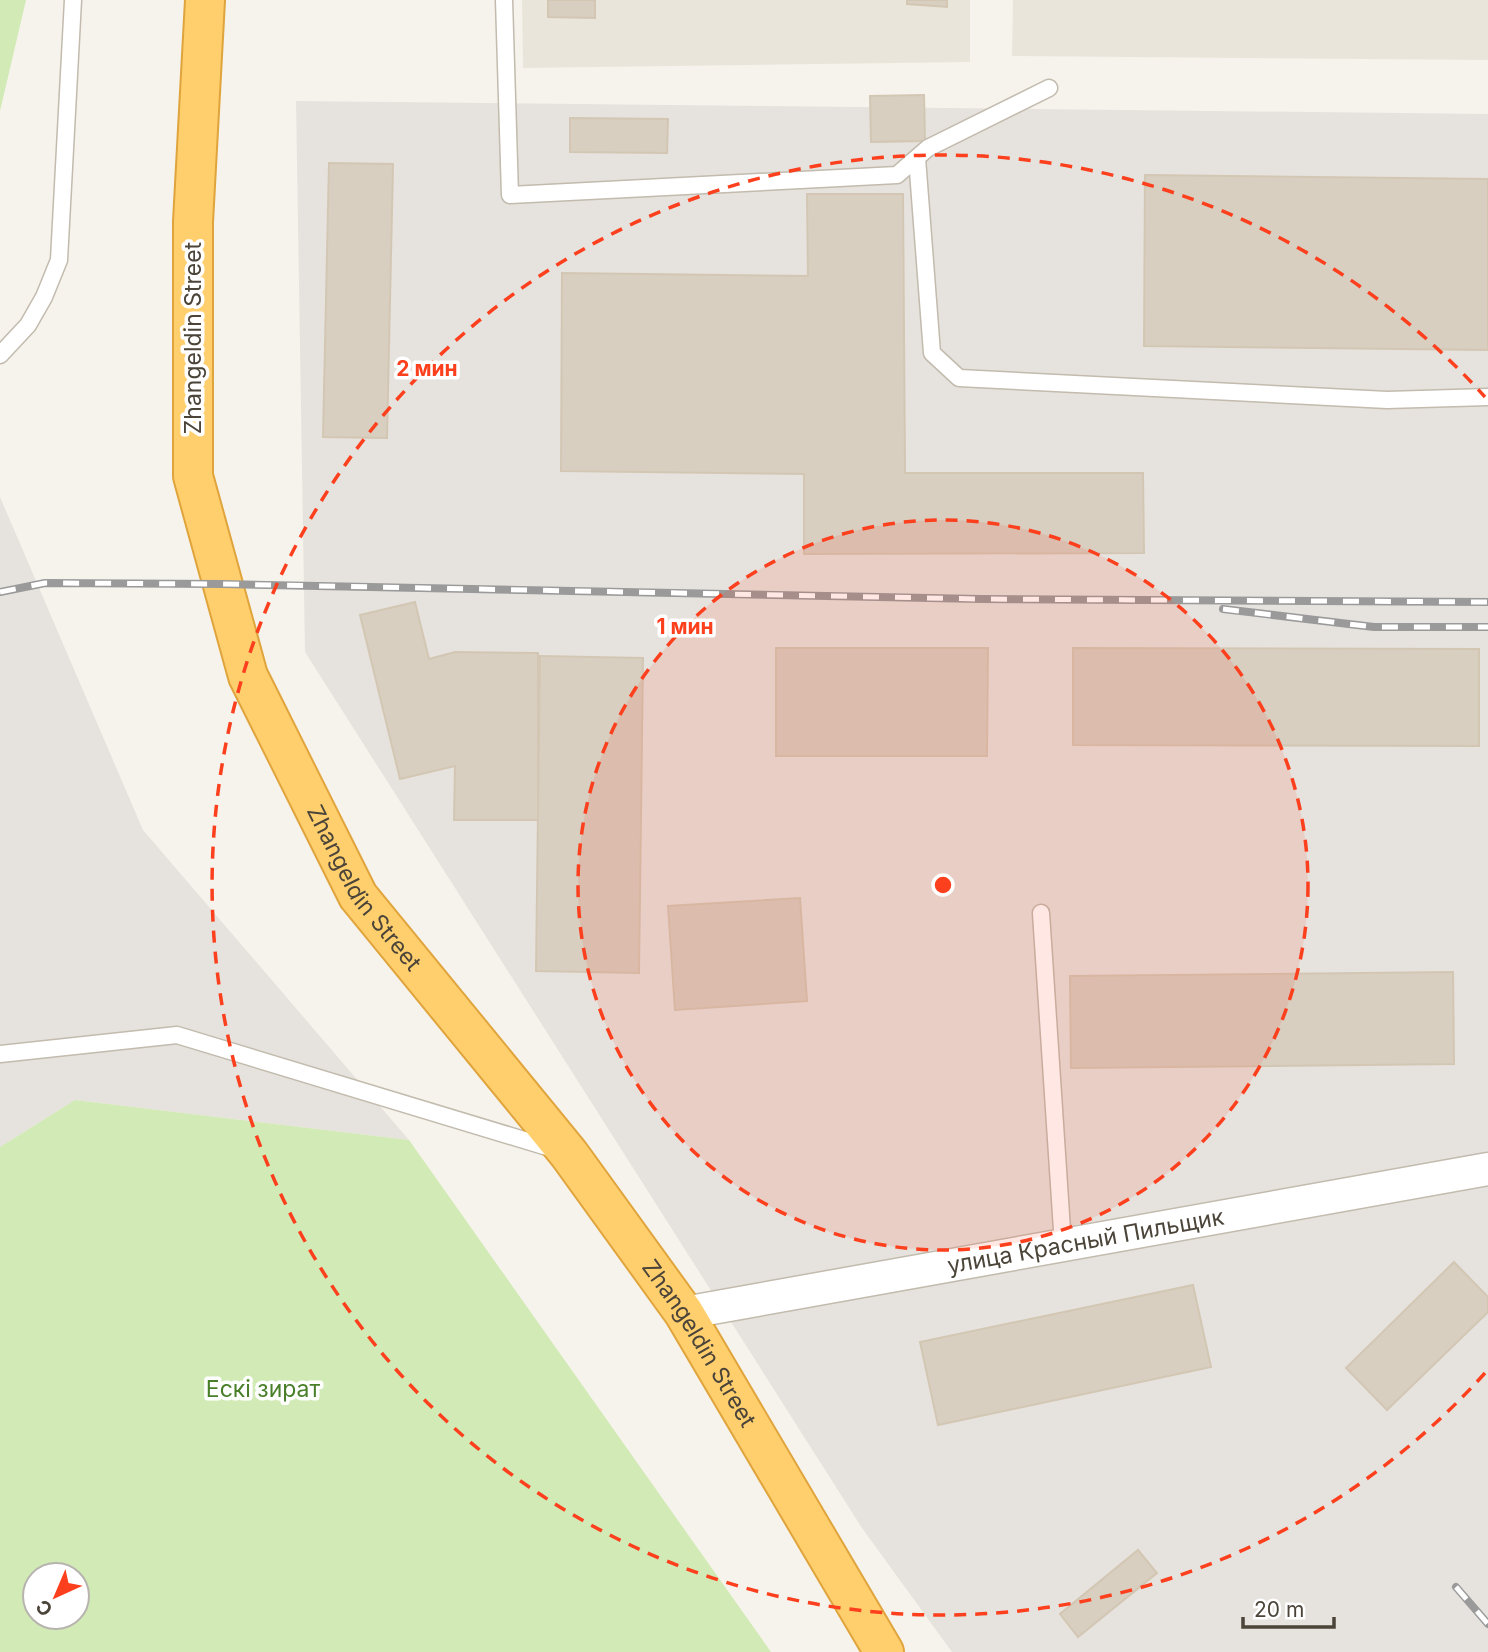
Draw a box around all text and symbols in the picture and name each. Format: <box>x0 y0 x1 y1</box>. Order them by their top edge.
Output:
street label: Zhangeldin Street <box>179 241 207 434</box>
text: 2 мин <box>396 356 458 381</box>
text: 1 мин <box>656 614 714 639</box>
street label: Zhangeldin Street <box>301 800 428 977</box>
centre of rings <box>931 873 955 897</box>
street label: улица Красный Пильщик <box>945 1202 1227 1280</box>
street label: Zhangeldin Street <box>636 1254 762 1432</box>
park label: Ескі зират <box>206 1375 320 1403</box>
north arrow <box>21 1561 91 1631</box>
scale bar <box>1243 1586 1334 1630</box>
text: С <box>31 1595 58 1621</box>
text: 20 m <box>1254 1597 1304 1622</box>

